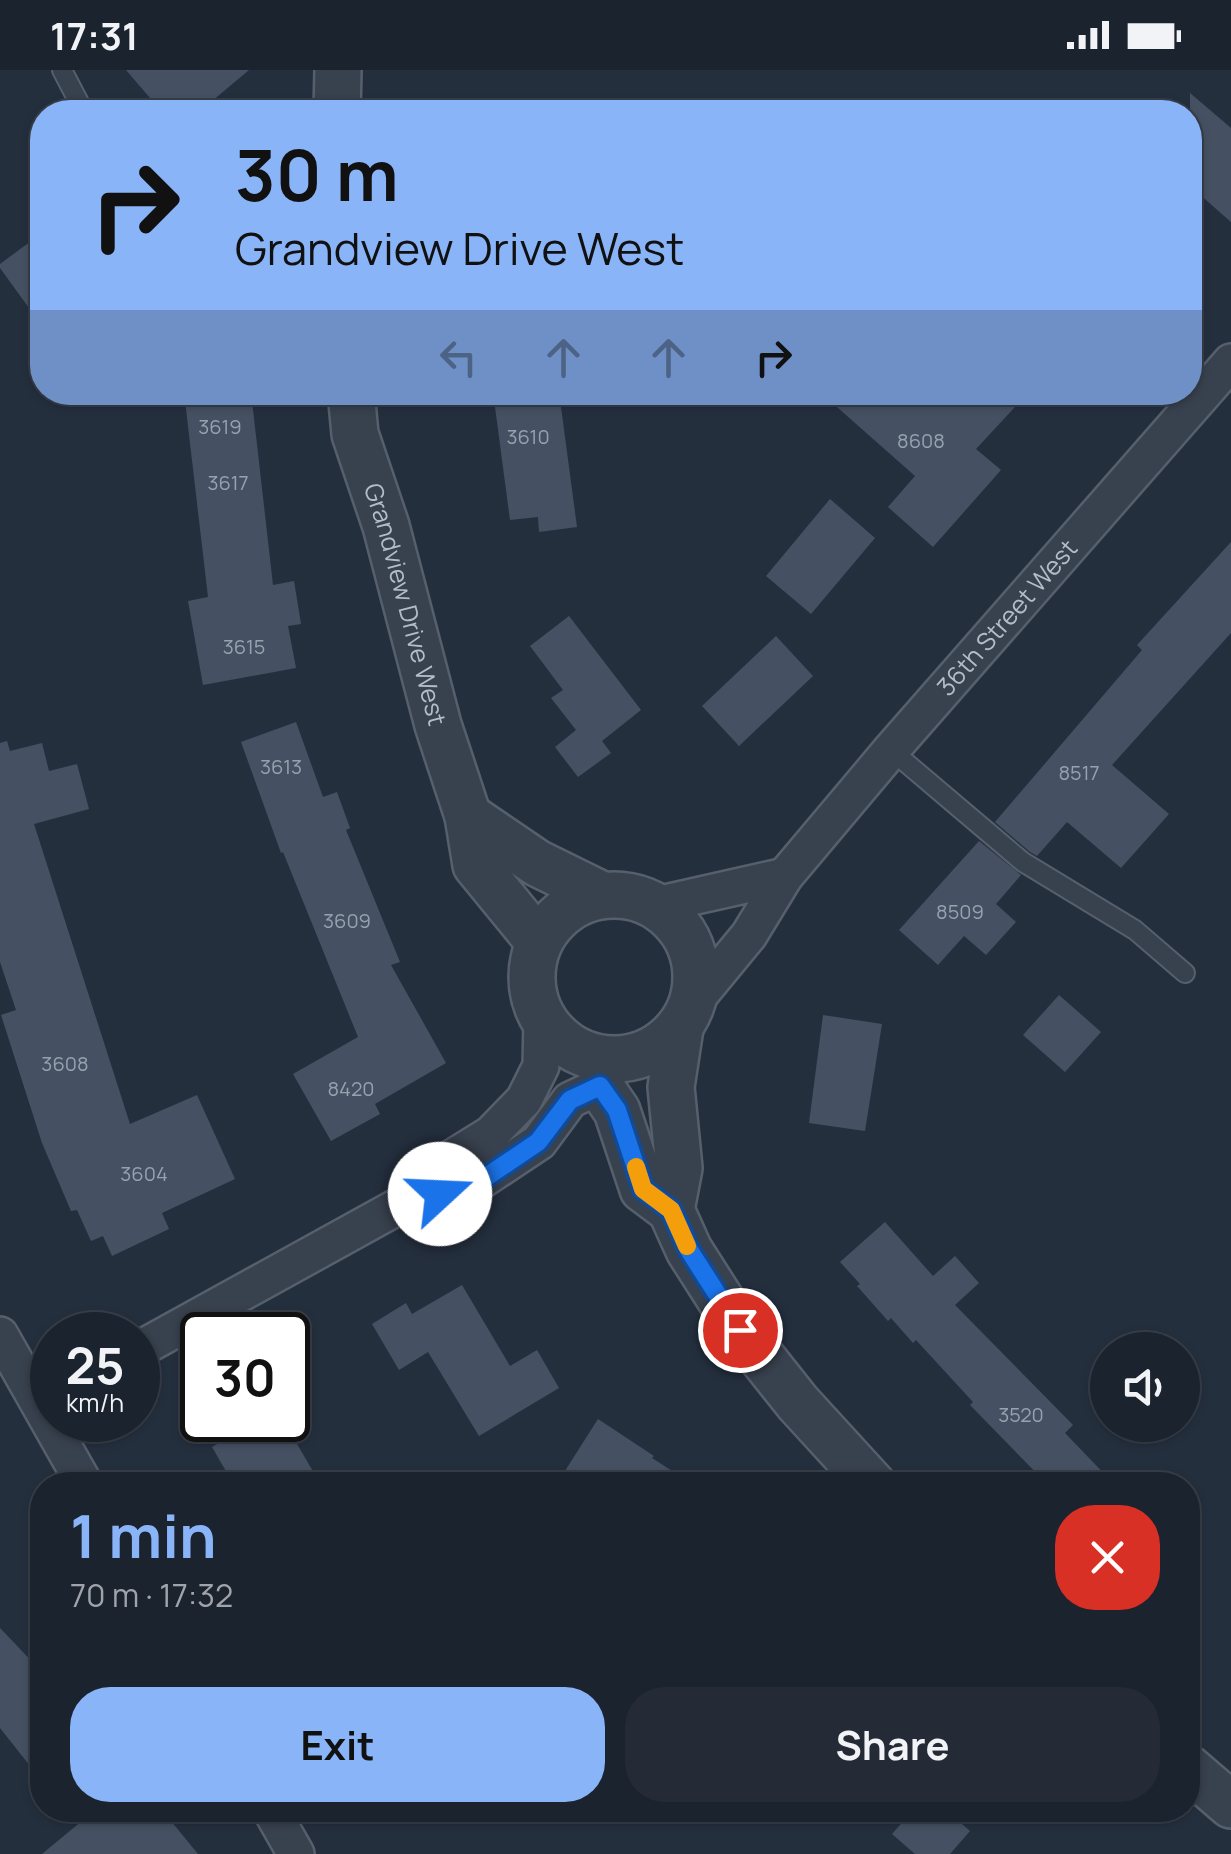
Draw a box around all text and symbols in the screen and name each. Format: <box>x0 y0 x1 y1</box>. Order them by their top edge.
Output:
text: 17:31 <box>50 9 139 61</box>
text: 30 m <box>235 126 399 222</box>
icon: right <box>70 140 200 270</box>
text: Grandview Drive West <box>235 217 684 279</box>
icon: left <box>431 330 486 385</box>
icon: ahead <box>536 330 591 385</box>
icon: ahead <box>641 330 696 385</box>
icon: right <box>746 330 801 385</box>
house number: 3619 <box>198 413 242 440</box>
house number: 3610 <box>506 423 550 450</box>
house number: 8608 <box>897 427 945 454</box>
house number: 3617 <box>207 469 249 496</box>
street label: Grandview Drive West <box>356 478 455 729</box>
street label: 36th Street West <box>928 531 1085 703</box>
house number: 3615 <box>223 633 265 660</box>
house number: 3613 <box>260 753 302 780</box>
house number: 8517 <box>1059 759 1100 786</box>
house number: 8509 <box>936 898 984 925</box>
house number: 3609 <box>323 907 371 934</box>
house number: 3608 <box>41 1050 89 1077</box>
house number: 8420 <box>328 1075 375 1102</box>
position arrow <box>388 1142 492 1246</box>
house number: 3604 <box>120 1160 168 1187</box>
pin <box>698 1288 783 1373</box>
icon: arrive <box>713 1303 768 1358</box>
speed limit sign: 30 <box>180 1312 310 1442</box>
text: 25 <box>65 1331 125 1399</box>
map controls <box>1090 1332 1200 1442</box>
button: sound <box>1090 1332 1200 1442</box>
text: km/h <box>66 1385 124 1420</box>
house number: 3520 <box>998 1401 1044 1428</box>
text: 1 min <box>70 1494 217 1576</box>
button: close <box>1055 1505 1160 1610</box>
text: 70 m · 17:32 <box>70 1573 233 1617</box>
button: Exit <box>70 1687 605 1802</box>
button: Share <box>625 1687 1160 1802</box>

